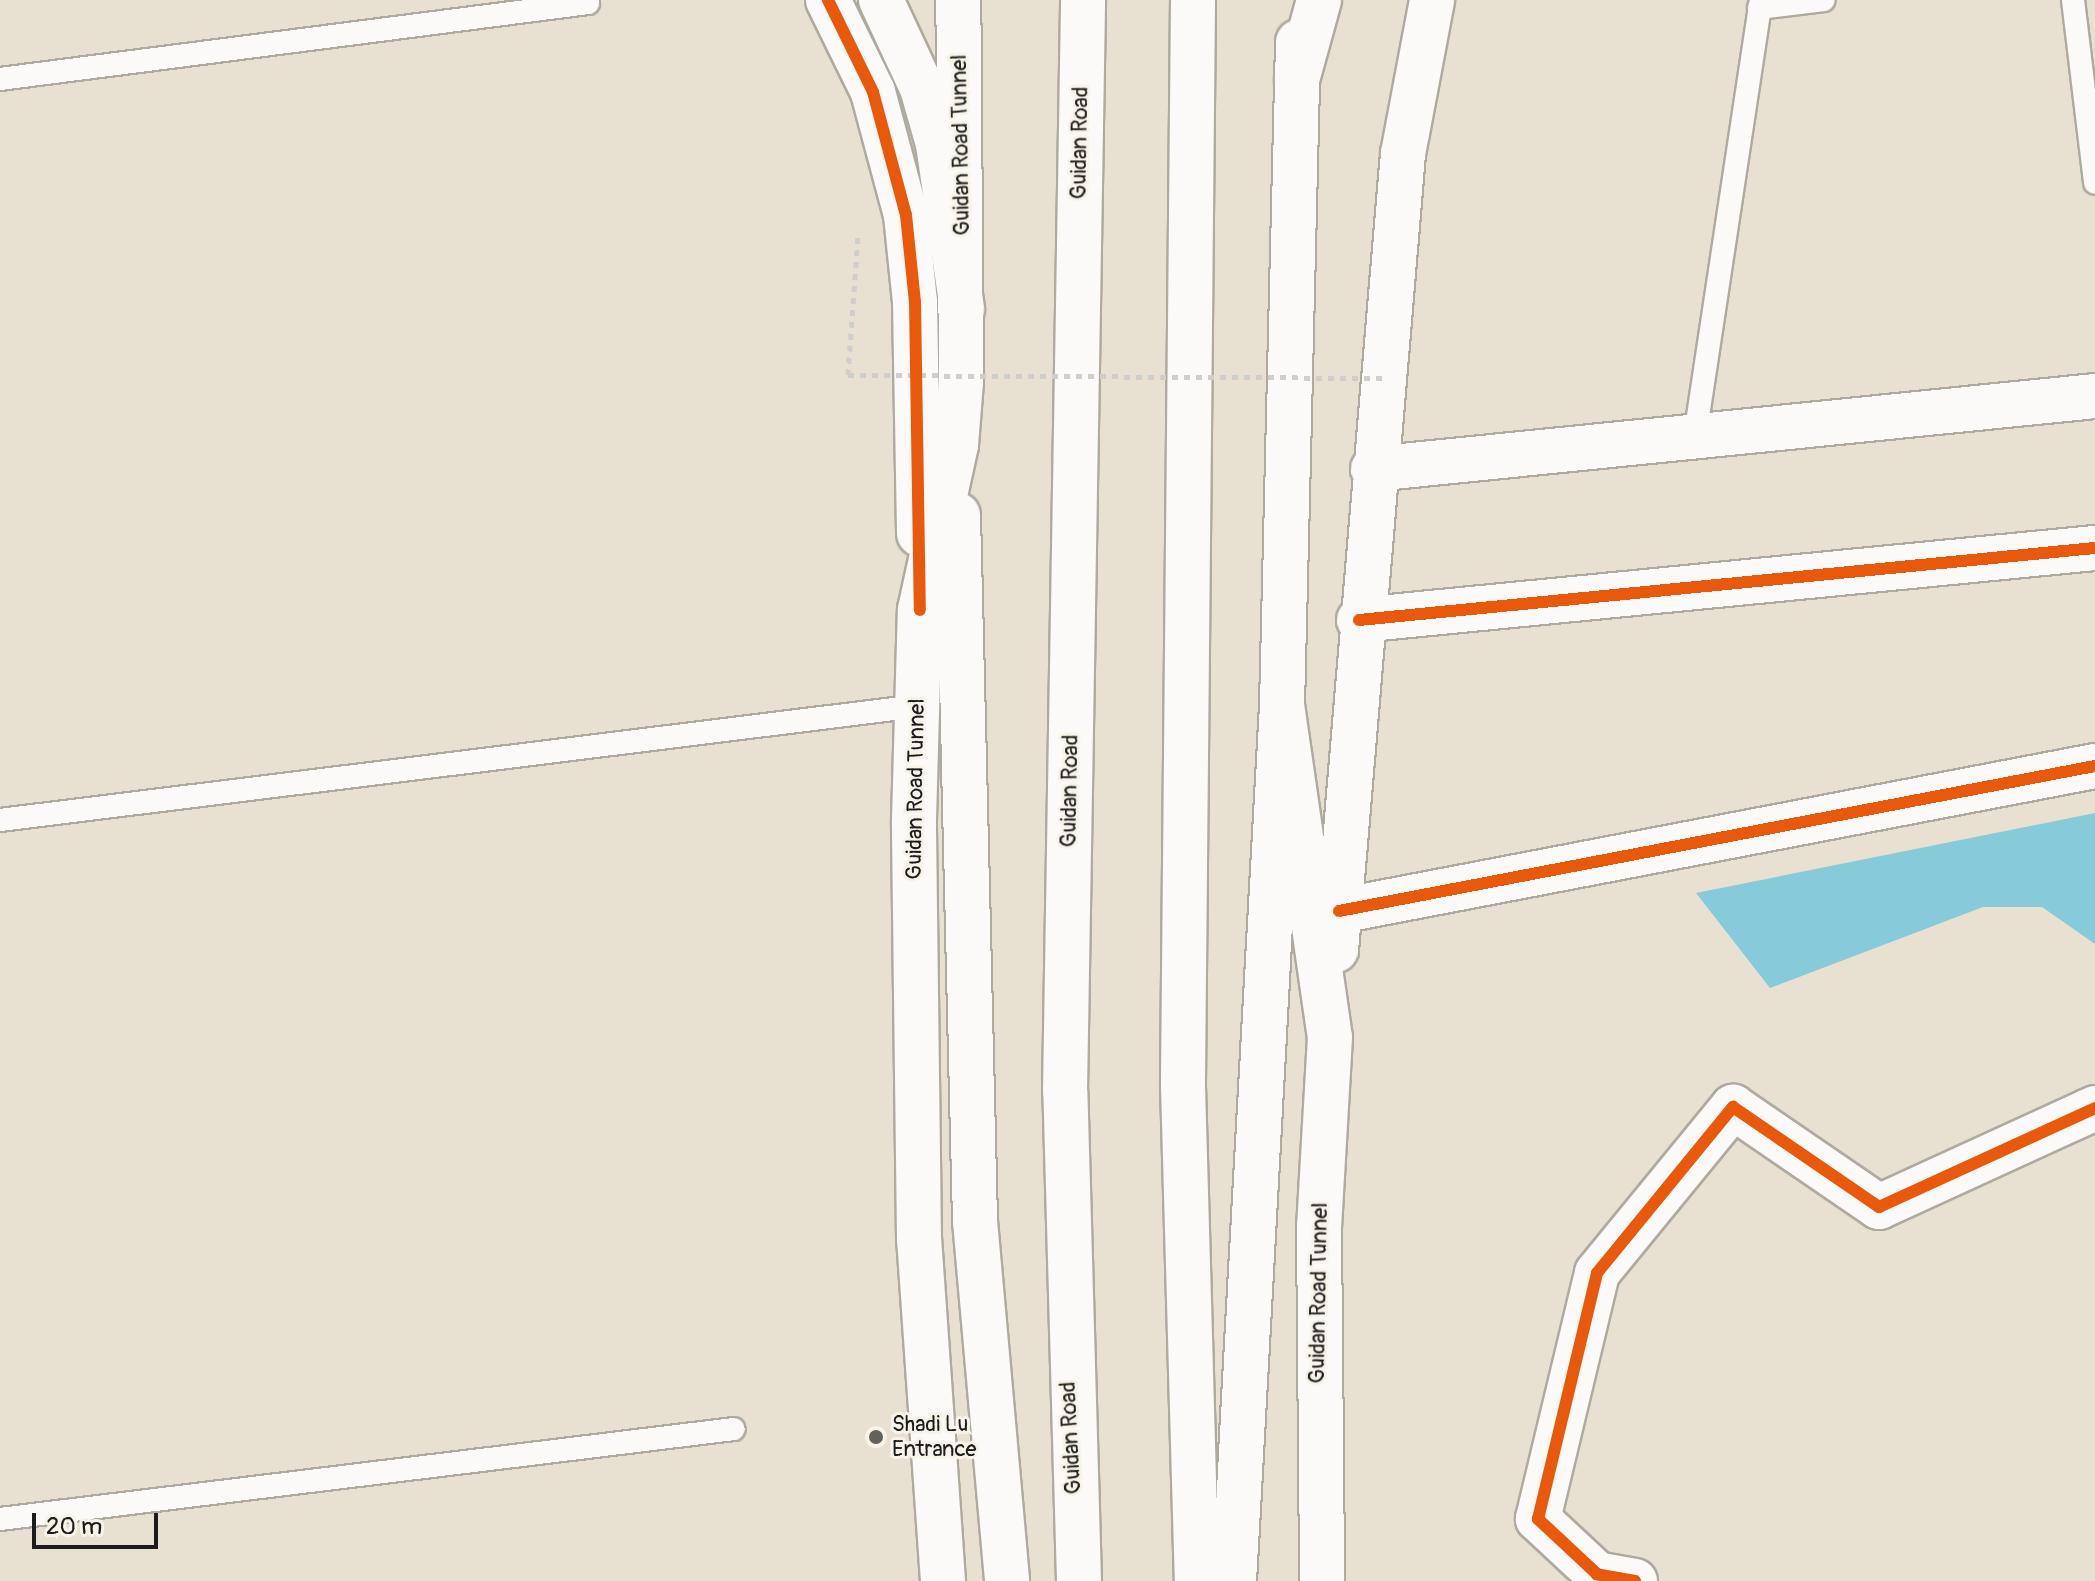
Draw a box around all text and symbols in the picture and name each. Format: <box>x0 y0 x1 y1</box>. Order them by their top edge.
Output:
street label: Guidan Road Tunnel <box>946 54 976 236</box>
street label: Guidan Road <box>1066 86 1094 200</box>
street label: Guidan Road Tunnel <box>901 698 931 880</box>
street label: Guidan Road <box>1056 734 1084 848</box>
street label: Guidan Road Tunnel <box>1304 1202 1334 1384</box>
street label: Guidan Road <box>1055 1381 1087 1495</box>
place label: Shadi Lu Entrance <box>892 1411 976 1462</box>
marker: Shadi Lu Entrance <box>867 1428 885 1446</box>
scale bar <box>36 1497 162 1547</box>
text: 20 m <box>46 1512 102 1541</box>

